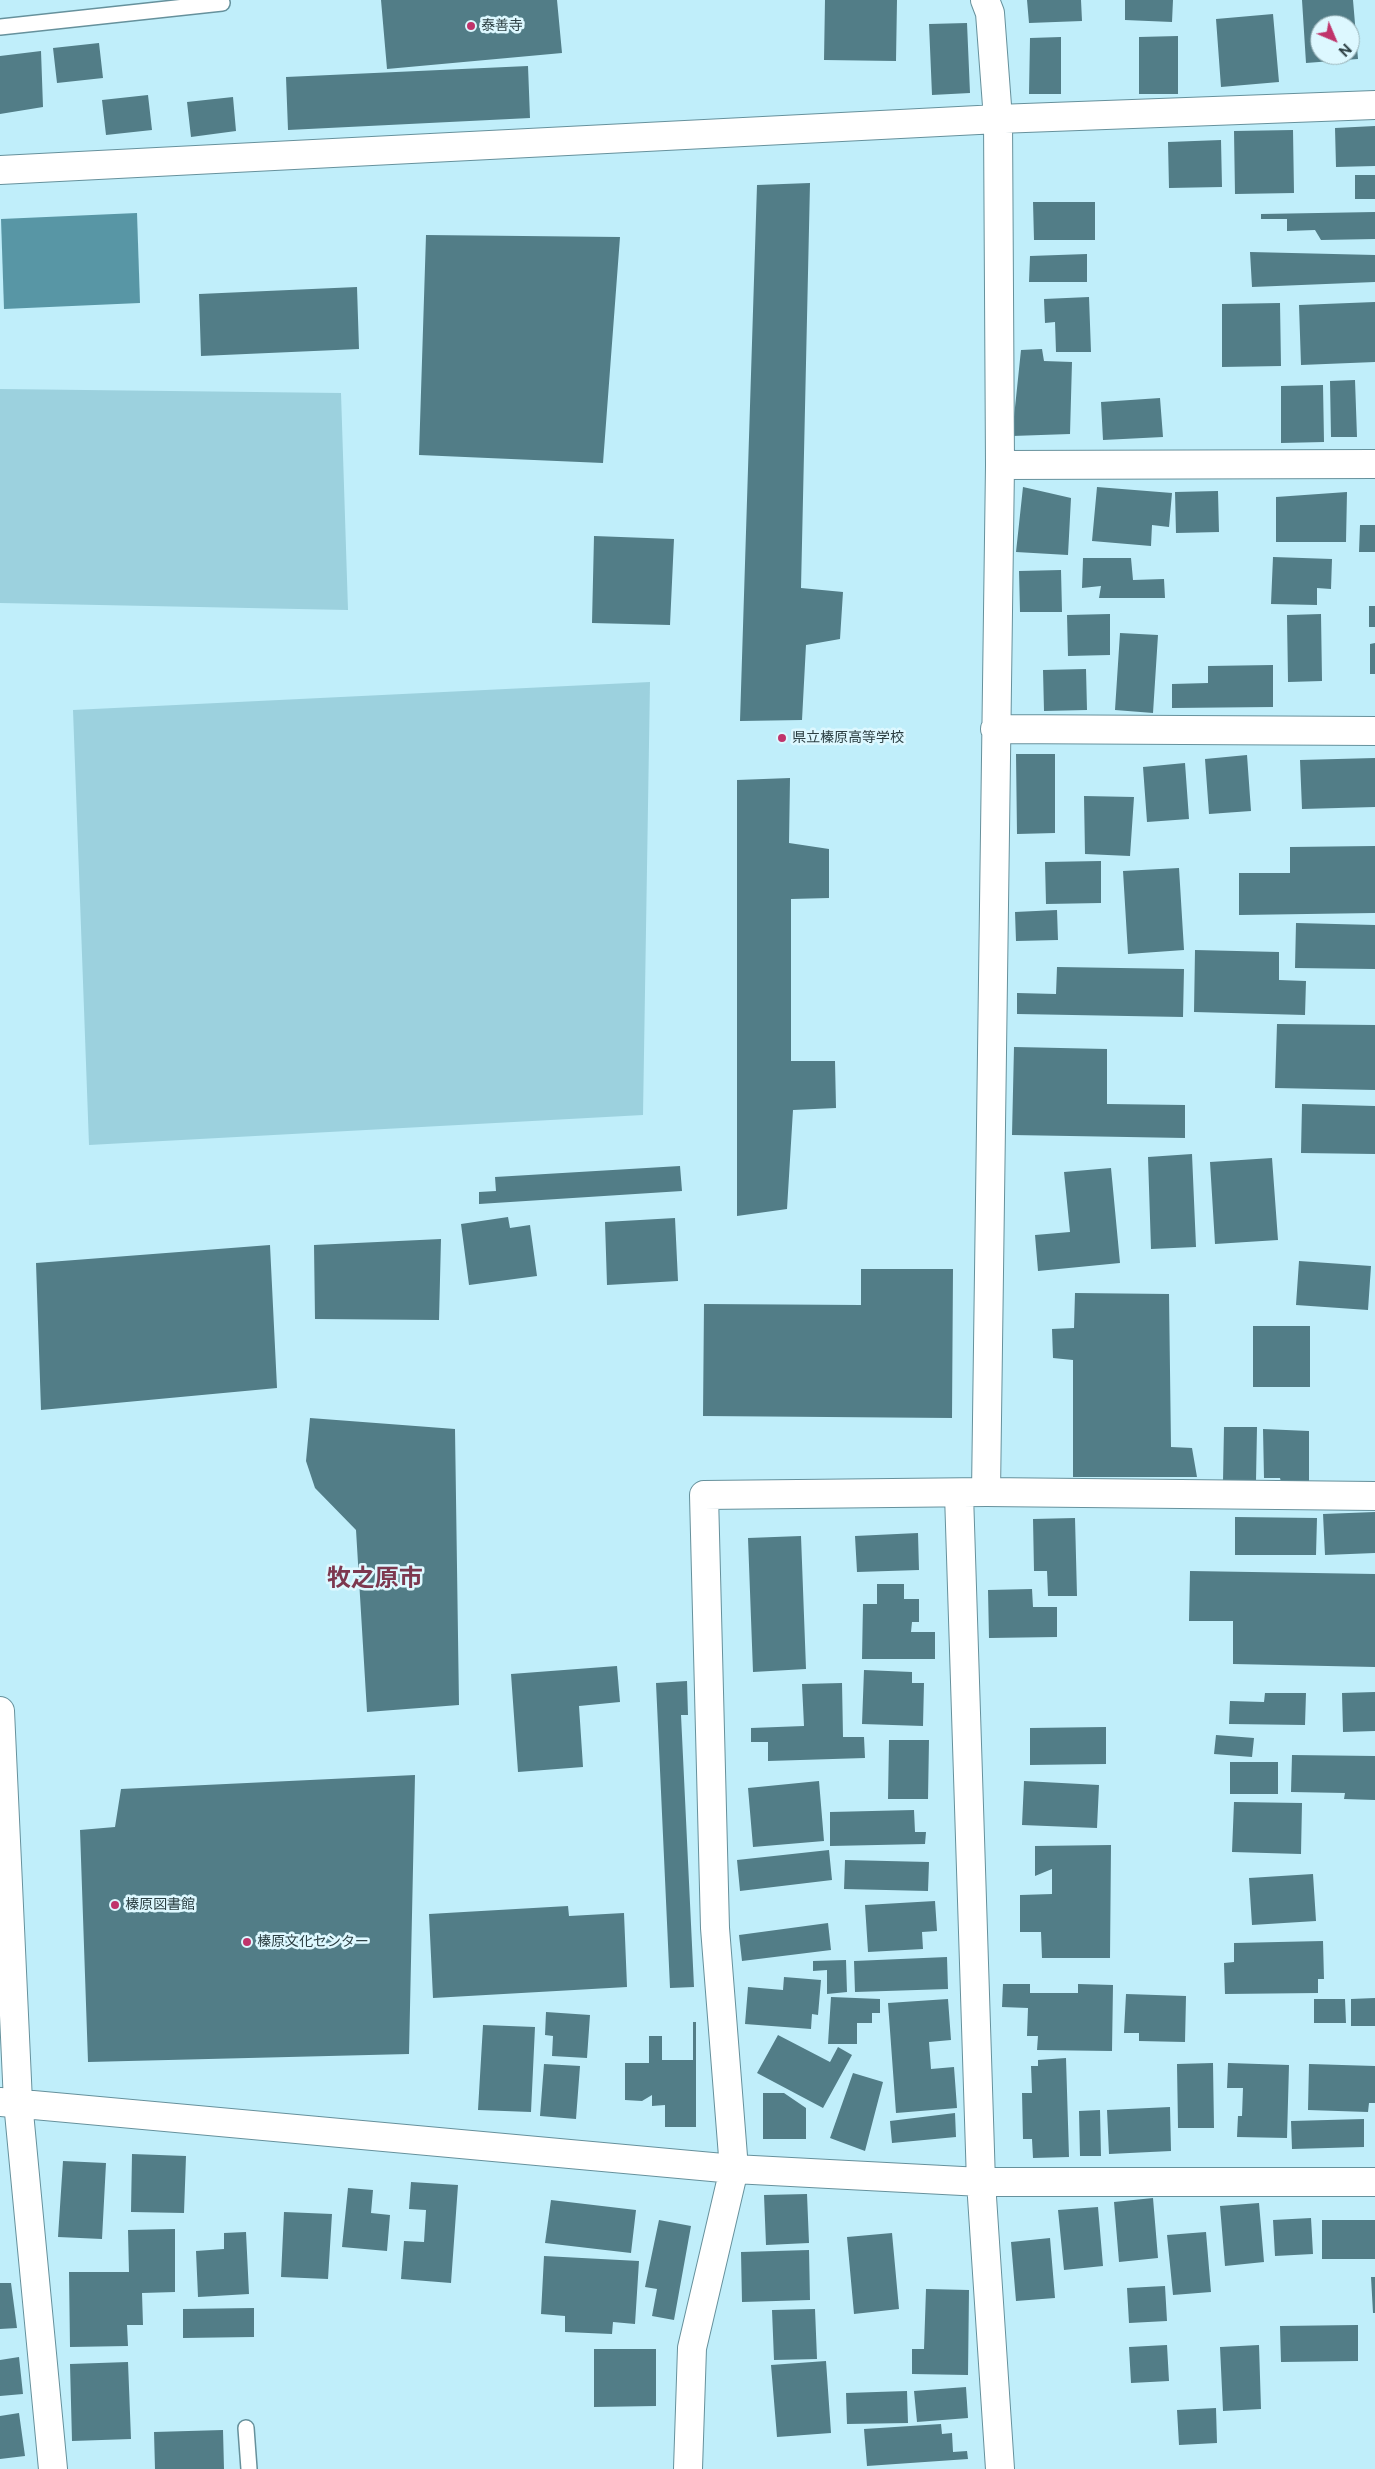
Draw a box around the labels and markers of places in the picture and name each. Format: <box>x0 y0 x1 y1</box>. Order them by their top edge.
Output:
place label: 泰善寺 <box>481 18 523 34</box>
marker: 泰善寺 <box>465 20 477 32</box>
place label: 県立榛原高等学校 <box>792 730 904 746</box>
marker: 県立榛原高等学校 <box>776 732 788 744</box>
place label: 榛原図書館 <box>125 1897 195 1913</box>
marker: 榛原図書館 <box>109 1899 121 1911</box>
place label: 榛原文化センター <box>257 1934 369 1950</box>
marker: 榛原文化センター <box>241 1936 253 1948</box>

